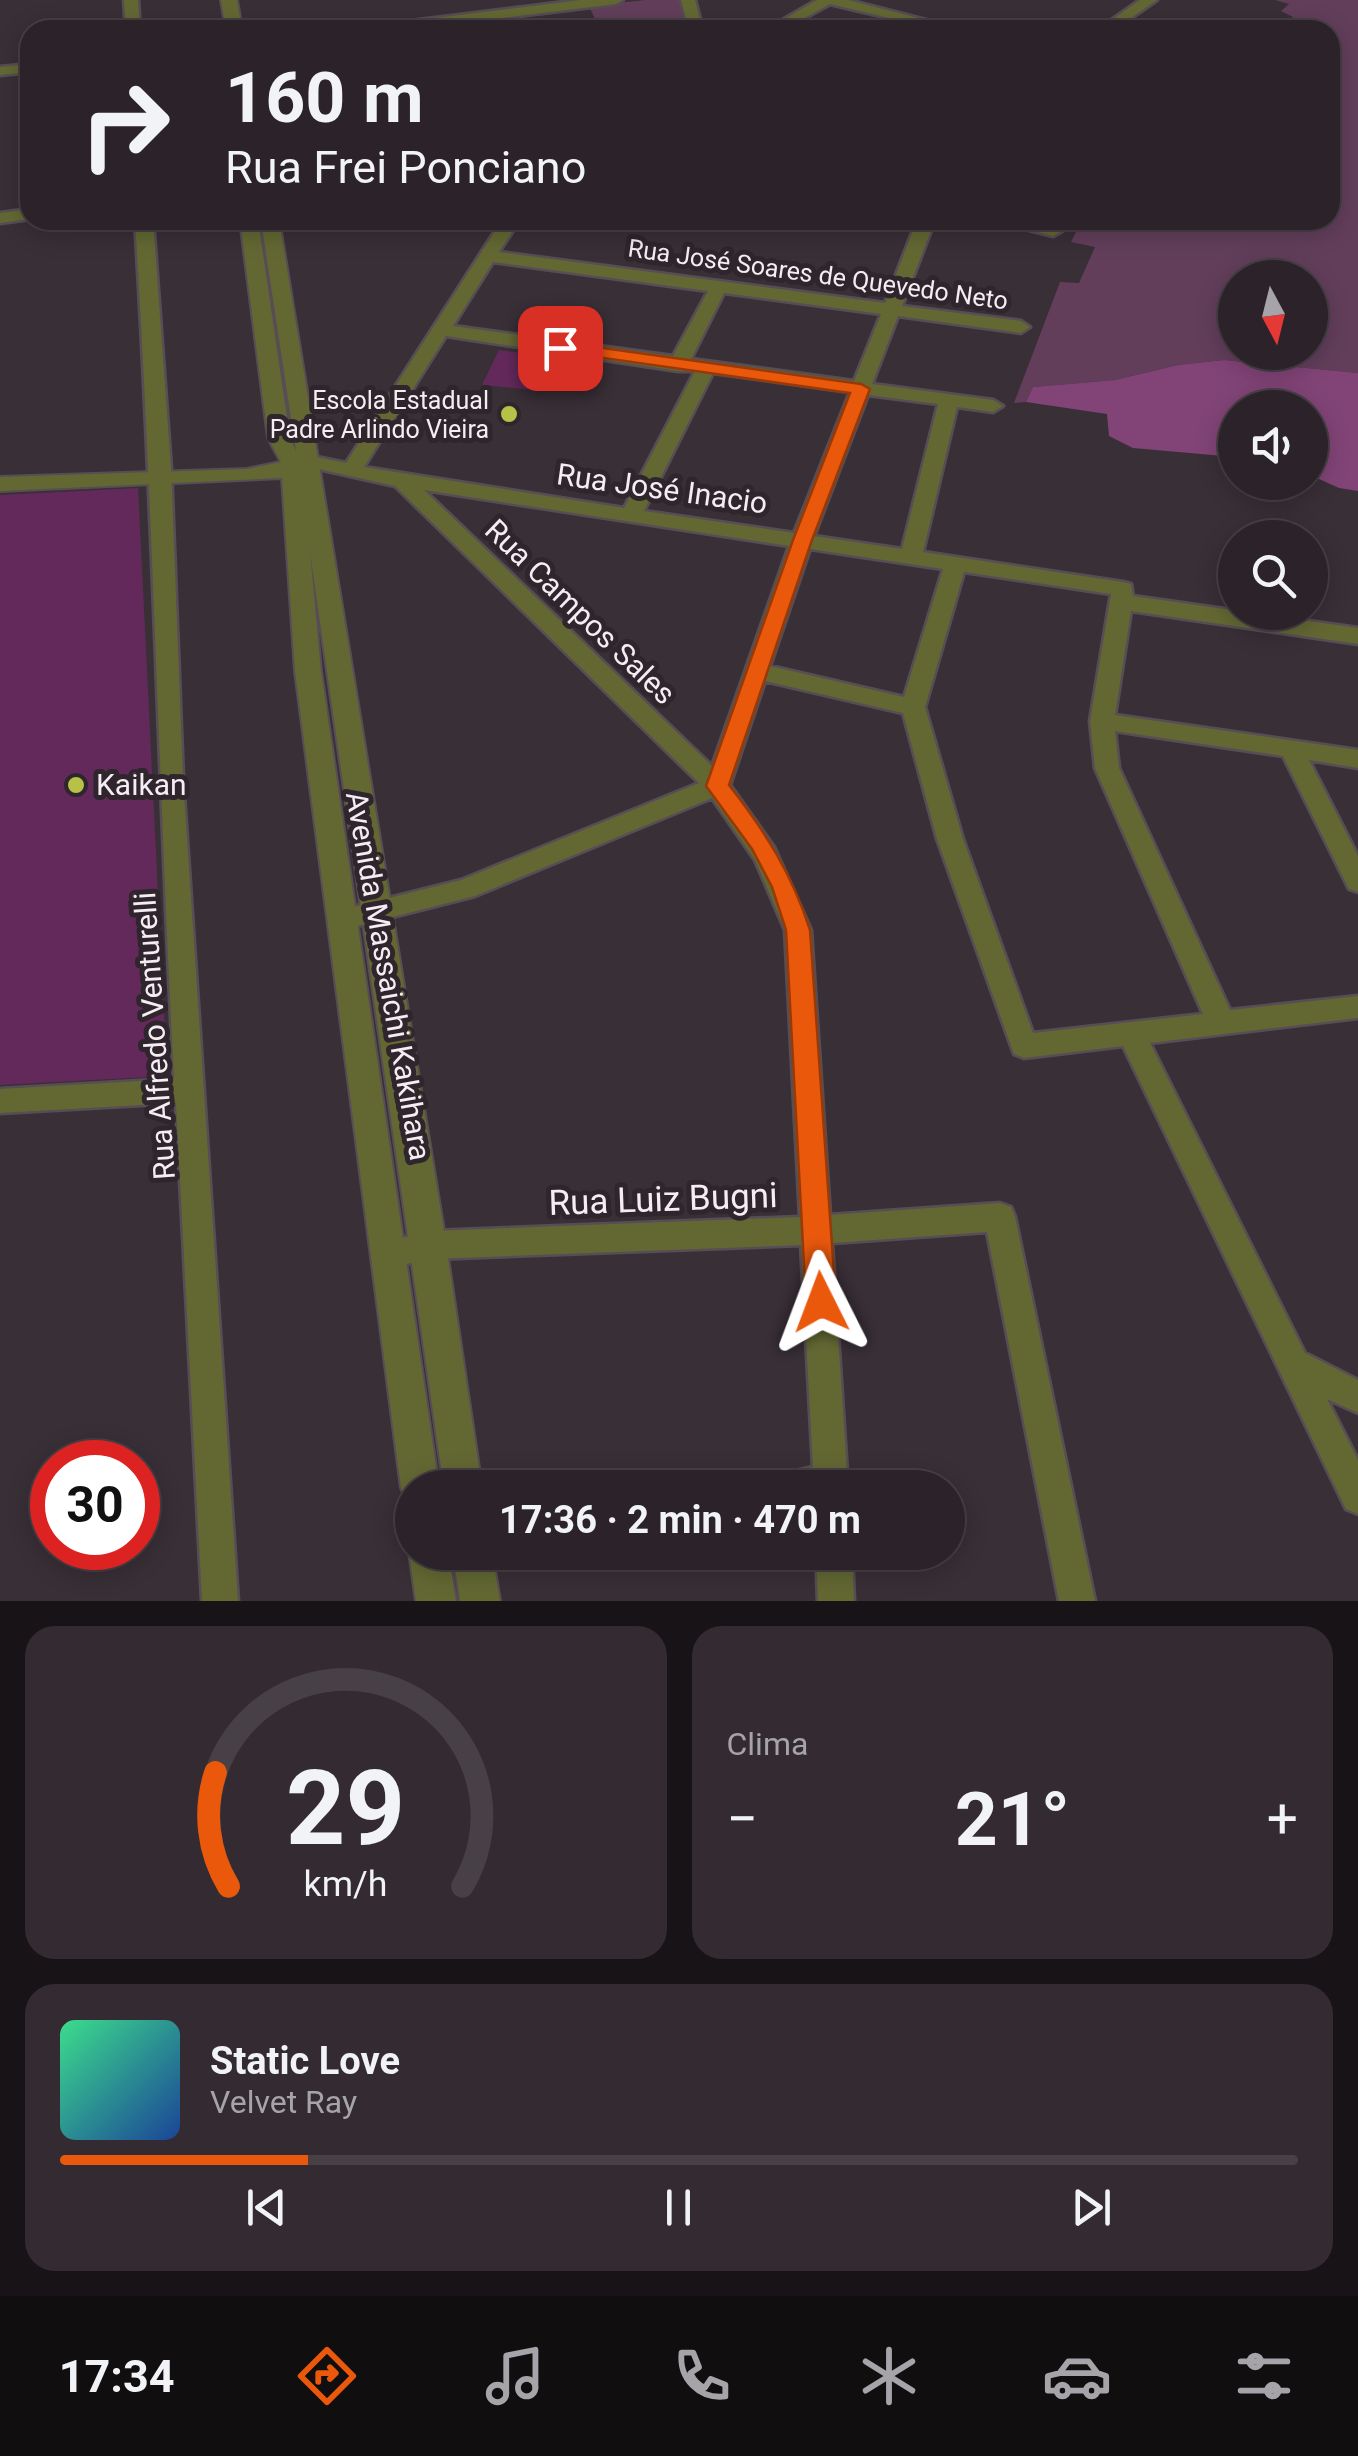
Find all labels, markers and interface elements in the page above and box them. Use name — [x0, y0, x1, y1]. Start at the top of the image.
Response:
text: 160 m — [225, 57, 424, 139]
icon: right — [60, 60, 190, 190]
text: Rua Frei Ponciano — [225, 141, 586, 194]
street label: Rua José Soares de Quevedo Neto — [626, 233, 1010, 316]
north arrow — [1218, 260, 1328, 370]
map controls — [1218, 260, 1328, 630]
pin — [518, 306, 603, 391]
icon: arrive — [533, 321, 588, 376]
place label: Escola Estadual Padre Arlindo Vieira — [270, 386, 489, 444]
button: sound — [1218, 390, 1328, 500]
marker: Escola Estadual Padre Arlindo Vieira — [498, 403, 520, 425]
street label: Rua José Inacio — [554, 456, 770, 521]
street label: Rua Campos Sales — [478, 512, 683, 711]
button: search — [1218, 520, 1328, 630]
place label: Kaikan — [96, 767, 187, 802]
marker: Kaikan — [65, 774, 87, 796]
street label: Avenida Massaichi Kakihara — [339, 789, 438, 1163]
street label: Rua Alfredo Venturelli — [127, 891, 182, 1181]
street label: Rua Luiz Bugni — [548, 1175, 778, 1224]
position arrow — [769, 1250, 873, 1354]
speed limit sign: 30 — [30, 1440, 160, 1570]
text: 17:36 · 2 min · 470 m — [499, 1498, 861, 1542]
text: Clima — [727, 1725, 808, 1763]
text: 29 — [286, 1748, 405, 1869]
text: 21° — [955, 1775, 1070, 1863]
text: − — [727, 1787, 758, 1851]
text: + — [1267, 1787, 1298, 1851]
text: km/h — [304, 1863, 388, 1905]
text: Static Love — [210, 2039, 400, 2083]
text: Velvet Ray — [210, 2083, 357, 2121]
icon: previous — [239, 2180, 294, 2235]
icon: pause — [651, 2180, 706, 2235]
icon: next — [1064, 2180, 1119, 2235]
icon: directions — [292, 2341, 362, 2411]
icon: music — [480, 2341, 550, 2411]
icon: phone — [667, 2341, 737, 2411]
icon: climate — [854, 2341, 924, 2411]
icon: car — [1042, 2341, 1112, 2411]
icon: filters — [1229, 2341, 1299, 2411]
text: 17:34 — [59, 2350, 175, 2403]

